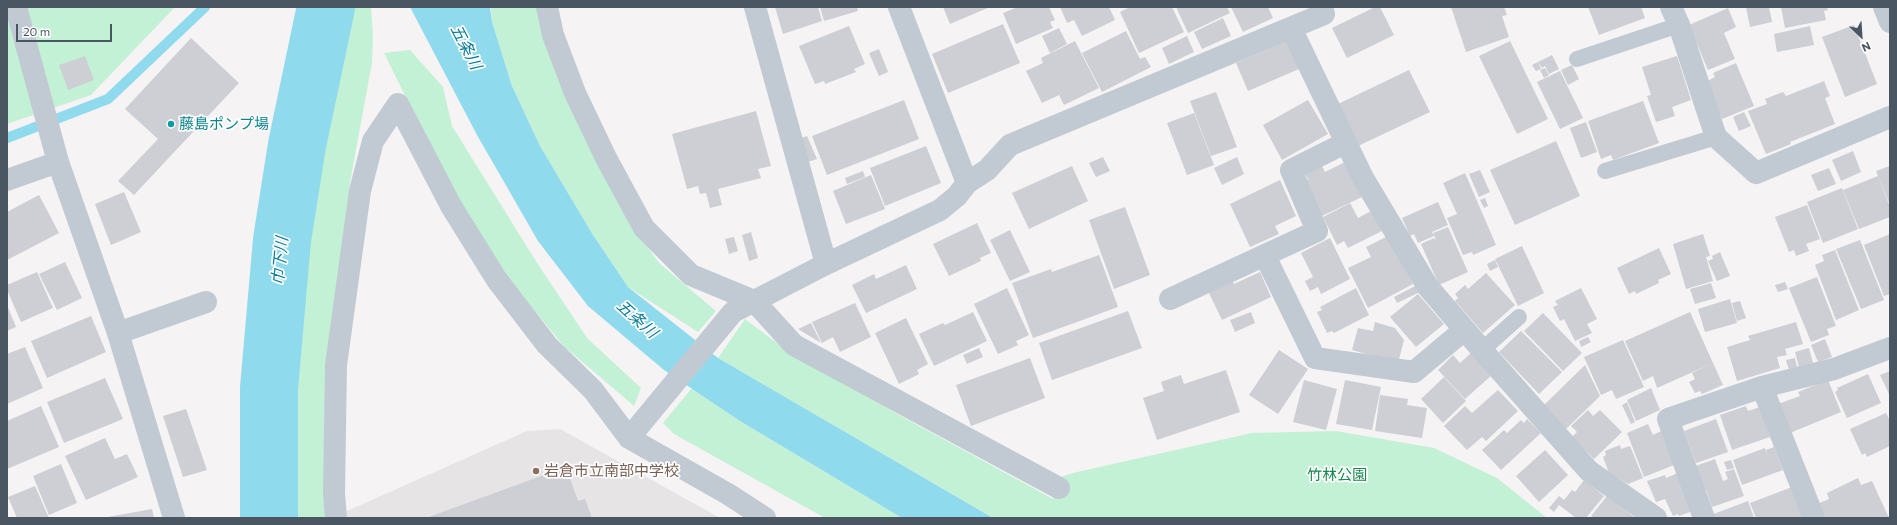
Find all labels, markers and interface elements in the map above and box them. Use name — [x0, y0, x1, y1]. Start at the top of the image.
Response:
scale bar — [18, 16, 114, 42]
north arrow — [1841, 16, 1881, 56]
water label: 五条川 — [447, 21, 485, 73]
text: 20 m — [23, 24, 50, 38]
text: N — [1860, 40, 1873, 55]
place label: 藤島ポンプ場 — [179, 115, 269, 133]
marker: 藤島ポンプ場 — [166, 119, 176, 129]
water label: 巾下川 — [268, 236, 292, 286]
water label: 五条川 — [613, 296, 661, 342]
place label: 岩倉市立南部中学校 — [544, 462, 679, 480]
marker: 岩倉市立南部中学校 — [531, 466, 541, 476]
park label: 竹林公園 — [1307, 466, 1367, 484]

